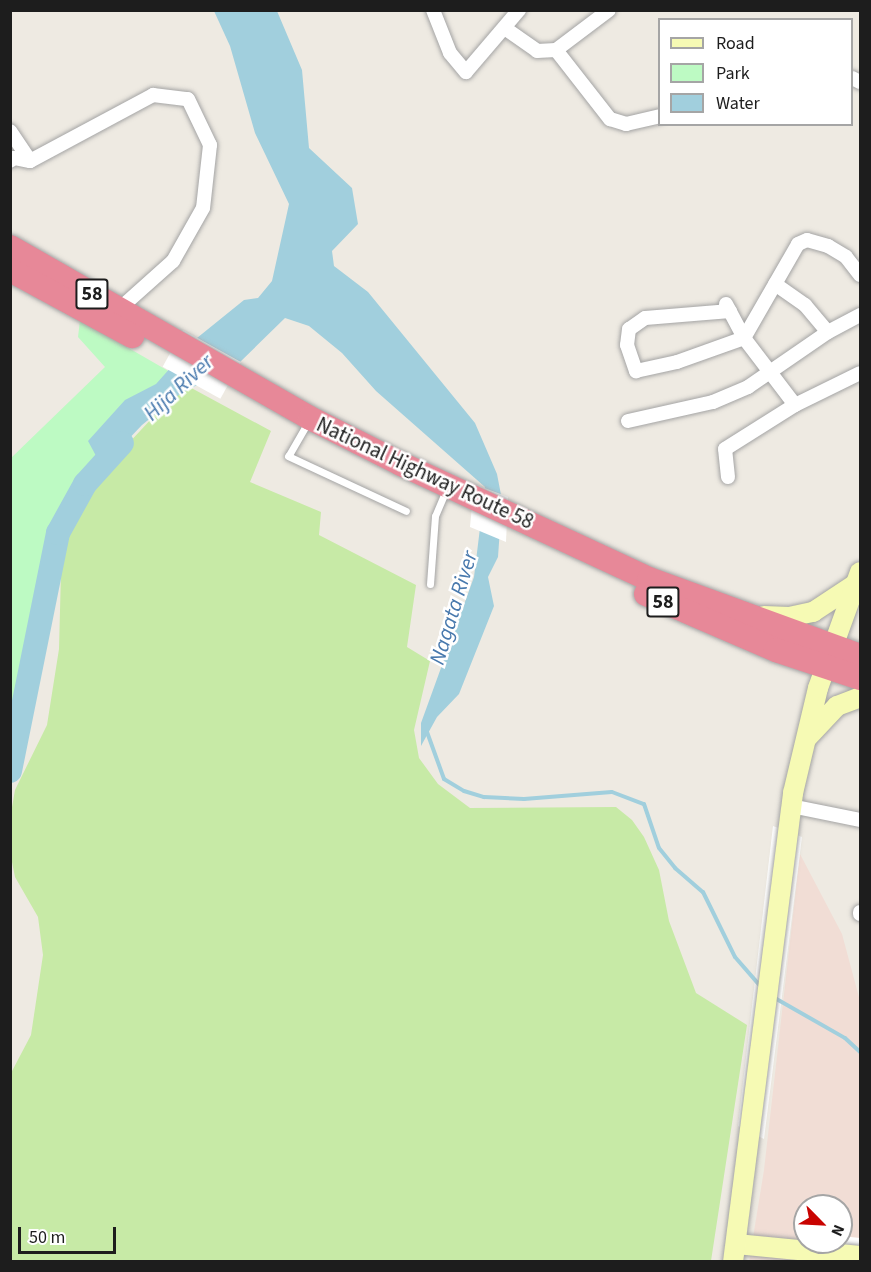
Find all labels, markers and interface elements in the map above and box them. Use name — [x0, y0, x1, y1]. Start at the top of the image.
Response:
legend — [658, 18, 853, 126]
text: Road — [716, 31, 755, 56]
text: Park — [716, 61, 750, 86]
text: Water — [716, 91, 760, 116]
road number: 58 — [74, 277, 110, 311]
water label: Hija River — [139, 349, 219, 427]
street label: National Highway Route 58 — [313, 412, 537, 534]
water label: Nagata River — [424, 548, 484, 668]
road number: 58 — [645, 585, 681, 619]
north arrow — [793, 1194, 853, 1254]
scale bar — [21, 1215, 118, 1253]
text: N — [825, 1221, 850, 1240]
text: 50 m — [29, 1225, 65, 1250]

